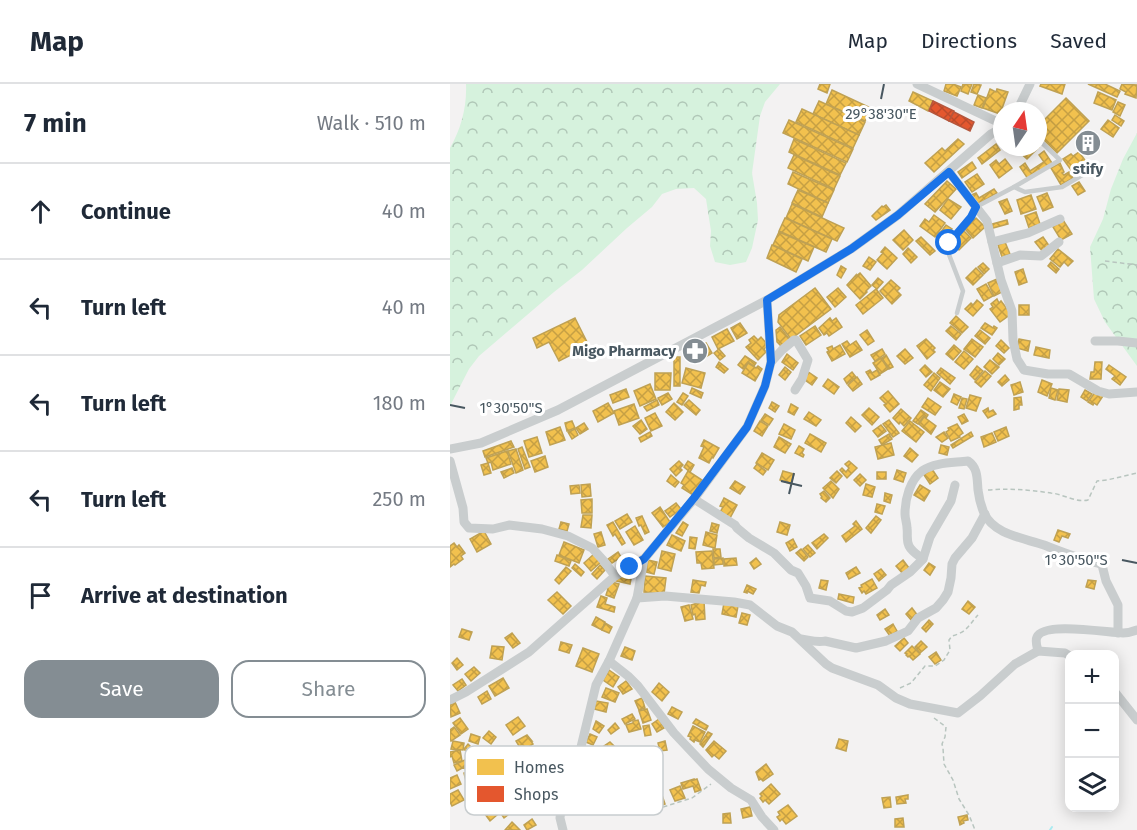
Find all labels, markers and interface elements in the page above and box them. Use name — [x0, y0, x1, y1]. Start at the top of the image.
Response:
text: Map — [30, 25, 84, 58]
text: Map — [848, 28, 888, 54]
text: Directions — [921, 28, 1017, 54]
text: Saved — [1050, 28, 1107, 54]
north arrow — [993, 102, 1047, 156]
text: 29°38'30"E — [845, 105, 917, 123]
text: 7 min — [24, 108, 87, 139]
text: Walk · 510 m — [317, 111, 426, 135]
building icon: stify — [1073, 128, 1103, 158]
place label: stify — [1073, 160, 1103, 178]
icon: ahead — [24, 195, 57, 228]
text: Continue — [81, 198, 171, 225]
text: 40 m — [382, 199, 426, 223]
route start — [935, 229, 961, 255]
icon: left — [24, 291, 57, 324]
text: Turn left — [81, 294, 166, 321]
text: 40 m — [382, 295, 426, 319]
pharmacy icon: Migo Pharmacy — [680, 336, 710, 366]
place label: Migo Pharmacy — [572, 342, 676, 360]
icon: left — [24, 387, 57, 420]
text: Turn left — [81, 390, 166, 417]
text: 180 m — [373, 391, 426, 415]
text: 1°30'50"S — [479, 399, 543, 417]
icon: left — [24, 483, 57, 516]
text: Turn left — [81, 486, 166, 513]
text: 250 m — [372, 487, 426, 511]
text: 1°30'50"S — [1044, 551, 1108, 569]
route end — [616, 553, 642, 579]
icon: arrive — [24, 579, 57, 612]
text: Arrive at destination — [81, 582, 288, 609]
map controls — [1065, 650, 1119, 812]
button: + — [1065, 650, 1119, 704]
button: Save — [24, 660, 219, 718]
button: Share — [231, 660, 426, 718]
button: − — [1065, 704, 1119, 758]
legend — [465, 746, 663, 815]
text: Homes — [514, 758, 564, 777]
button: layers — [1065, 758, 1119, 812]
text: Shops — [514, 785, 558, 804]

